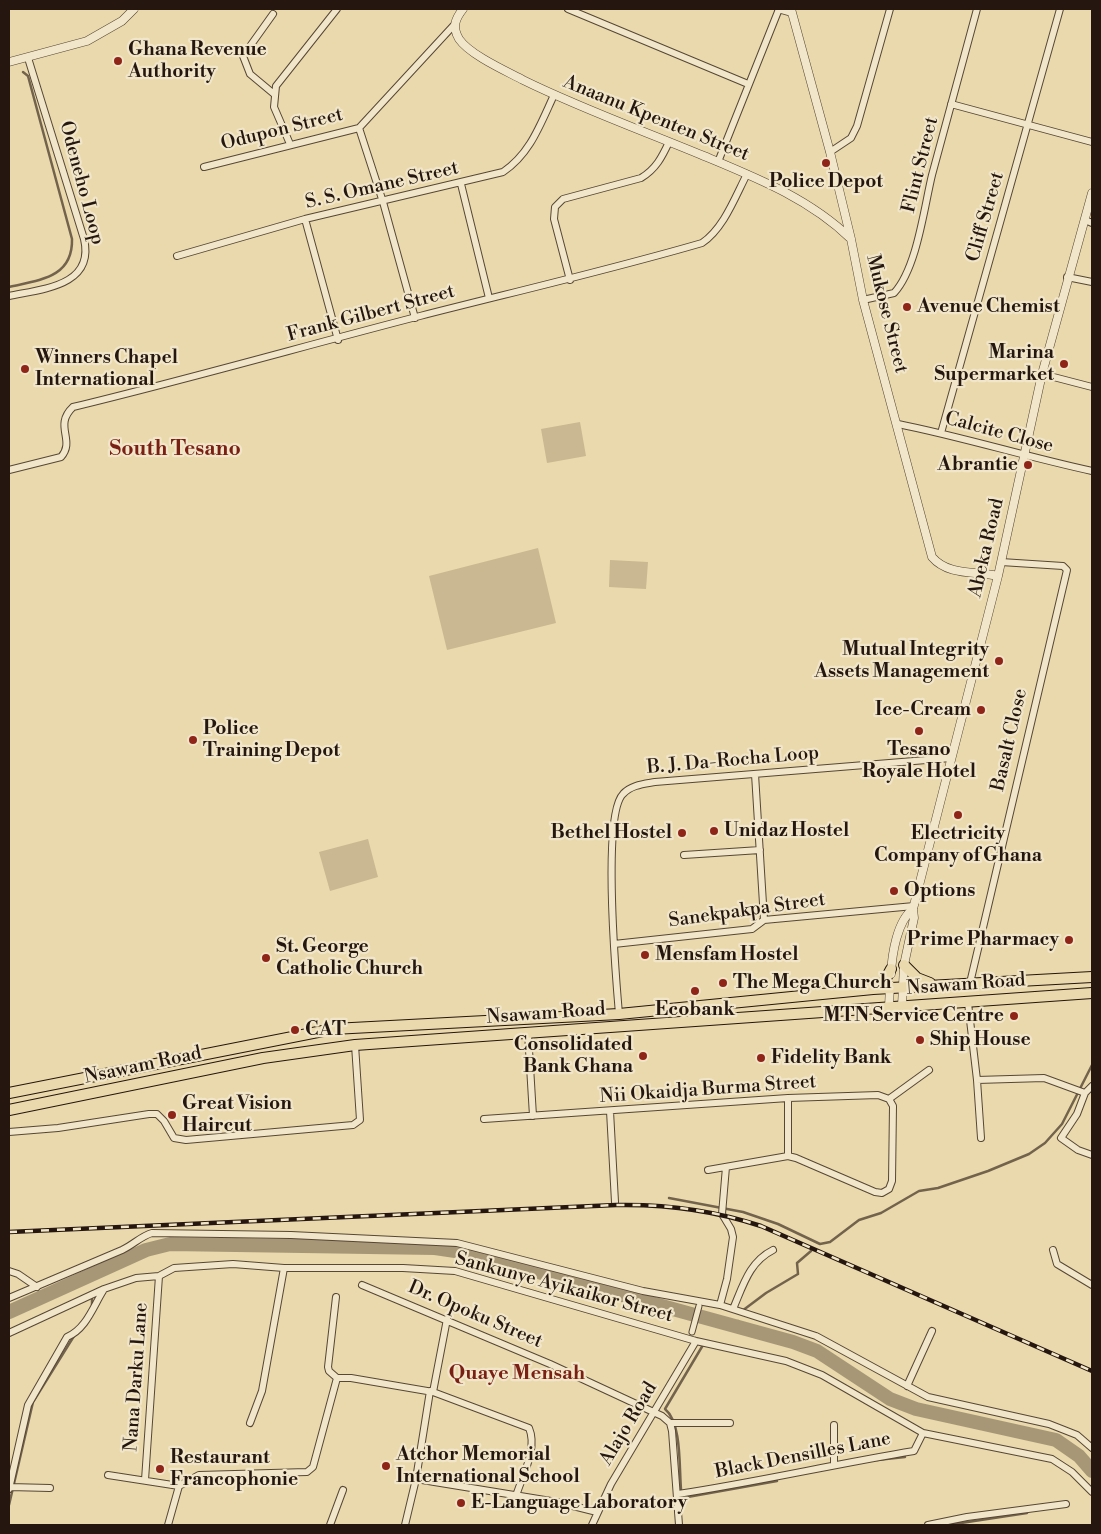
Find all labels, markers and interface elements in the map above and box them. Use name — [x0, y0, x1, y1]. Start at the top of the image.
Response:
place label: Ghana Revenue Authority — [128, 39, 267, 83]
marker: Ghana Revenue Authority — [112, 55, 124, 67]
street label: Anaanu Kpenten Street — [560, 71, 752, 167]
street label: Odupon Street — [219, 104, 345, 156]
street label: Flint Street — [898, 115, 944, 215]
street label: Odeneho Loop — [54, 119, 108, 247]
street label: S. S. Omane Street — [303, 157, 461, 215]
marker: Police Depot — [820, 157, 832, 169]
street label: Cliff Street — [962, 169, 1010, 265]
place label: Police Depot — [769, 171, 883, 193]
street label: Mukose Street — [860, 252, 912, 376]
street label: Frank Gilbert Street — [285, 281, 457, 347]
place label: Avenue Chemist — [917, 296, 1060, 318]
marker: Avenue Chemist — [901, 301, 913, 313]
place label: Marina Supermarket — [934, 342, 1054, 386]
place label: Winners Chapel International — [35, 347, 178, 391]
marker: Marina Supermarket — [1058, 358, 1070, 370]
marker: Winners Chapel International — [19, 363, 31, 375]
street label: Calcite Close — [942, 408, 1056, 458]
district label: South Tesano — [109, 437, 241, 463]
place label: Abrantie — [937, 454, 1018, 476]
marker: Abrantie — [1022, 459, 1034, 471]
street label: Abeka Road — [965, 496, 1009, 600]
place label: Mutual Integrity Assets Management — [814, 639, 989, 683]
marker: Mutual Integrity Assets Management — [993, 655, 1005, 667]
street label: Basalt Close — [987, 687, 1033, 793]
place label: Ice-Cream — [875, 699, 971, 721]
marker: Ice-Cream — [975, 704, 987, 716]
place label: Police Training Depot — [203, 718, 340, 762]
marker: Tesano Royale Hotel — [913, 725, 925, 737]
marker: Police Training Depot — [187, 734, 199, 746]
place label: Tesano Royale Hotel — [862, 739, 976, 783]
street label: B. J. Da-Rocha Loop — [646, 742, 820, 780]
marker: Electricity Company of Ghana — [952, 809, 964, 821]
place label: Unidaz Hostel — [724, 820, 849, 842]
place label: Bethel Hostel — [551, 822, 672, 844]
place label: Electricity Company of Ghana — [874, 823, 1042, 867]
marker: Unidaz Hostel — [708, 825, 720, 837]
marker: Bethel Hostel — [676, 827, 688, 839]
place label: Options — [904, 880, 975, 902]
marker: Options — [888, 885, 900, 897]
street label: Sanekpakpa Street — [667, 889, 827, 933]
place label: Prime Pharmacy — [907, 929, 1059, 951]
marker: Prime Pharmacy — [1063, 934, 1075, 946]
place label: St. George Catholic Church — [276, 936, 423, 980]
place label: Mensfam Hostel — [655, 944, 798, 966]
marker: Mensfam Hostel — [639, 949, 651, 961]
marker: St. George Catholic Church — [260, 952, 272, 964]
street label: Nsawam Road — [906, 969, 1026, 1001]
place label: The Mega Church — [733, 972, 891, 994]
marker: The Mega Church — [717, 977, 729, 989]
marker: Ecobank — [689, 985, 701, 997]
street label: Nsawam Road — [486, 998, 606, 1030]
place label: Ecobank — [655, 999, 735, 1021]
place label: MTN Service Centre — [823, 1005, 1004, 1027]
marker: MTN Service Centre — [1008, 1010, 1020, 1022]
place label: CAT — [305, 1019, 346, 1041]
marker: CAT — [289, 1024, 301, 1036]
place label: Ship House — [930, 1029, 1031, 1051]
place label: Consolidated Bank Ghana — [514, 1034, 633, 1078]
marker: Ship House — [914, 1034, 926, 1046]
street label: Nsawam Road — [82, 1042, 204, 1090]
place label: Fidelity Bank — [771, 1047, 892, 1069]
marker: Consolidated Bank Ghana — [637, 1050, 649, 1062]
marker: Fidelity Bank — [755, 1052, 767, 1064]
street label: Nii Okaidja Burma Street — [599, 1071, 817, 1109]
place label: Great Vision Haircut — [182, 1093, 292, 1137]
marker: Great Vision Haircut — [166, 1109, 178, 1121]
street label: Sankunye Ayikaikor Street — [453, 1248, 675, 1328]
street label: Dr. Opoku Street — [404, 1276, 546, 1354]
street label: Nana Darku Lane — [120, 1302, 154, 1452]
district label: Quaye Mensah — [449, 1362, 585, 1386]
street label: Alajo Road — [595, 1378, 663, 1470]
street label: Black Densilles Lane — [713, 1428, 893, 1484]
place label: Atchor Memorial International School — [396, 1444, 580, 1488]
place label: Restaurant Francophonie — [170, 1447, 298, 1491]
marker: Atchor Memorial International School — [380, 1460, 392, 1472]
marker: Restaurant Francophonie — [154, 1463, 166, 1475]
place label: E-Language Laboratory — [471, 1492, 687, 1514]
marker: E-Language Laboratory — [455, 1497, 467, 1509]

